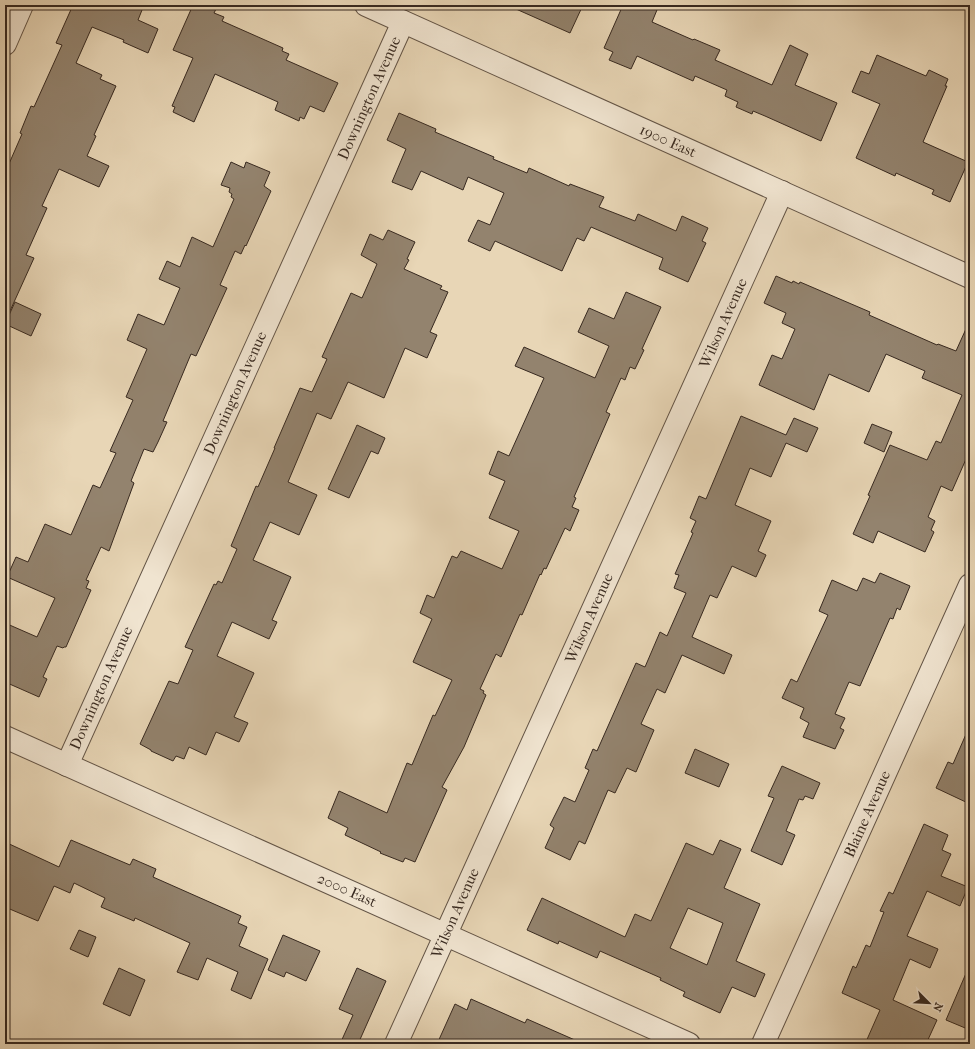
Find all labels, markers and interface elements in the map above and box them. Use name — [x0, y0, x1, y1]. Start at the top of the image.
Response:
street label: Downington Avenue — [334, 33, 405, 163]
street label: 1900 East — [637, 121, 700, 162]
street label: Wilson Avenue — [695, 275, 751, 372]
street label: Downington Avenue — [200, 328, 271, 458]
street label: Wilson Avenue — [561, 570, 617, 667]
street label: Downington Avenue — [66, 623, 137, 753]
street label: Blaine Avenue — [840, 767, 894, 860]
street label: Wilson Avenue — [427, 865, 483, 962]
street label: 2000 East — [315, 869, 380, 911]
north arrow — [909, 983, 949, 1023]
text: N — [930, 1000, 945, 1014]

